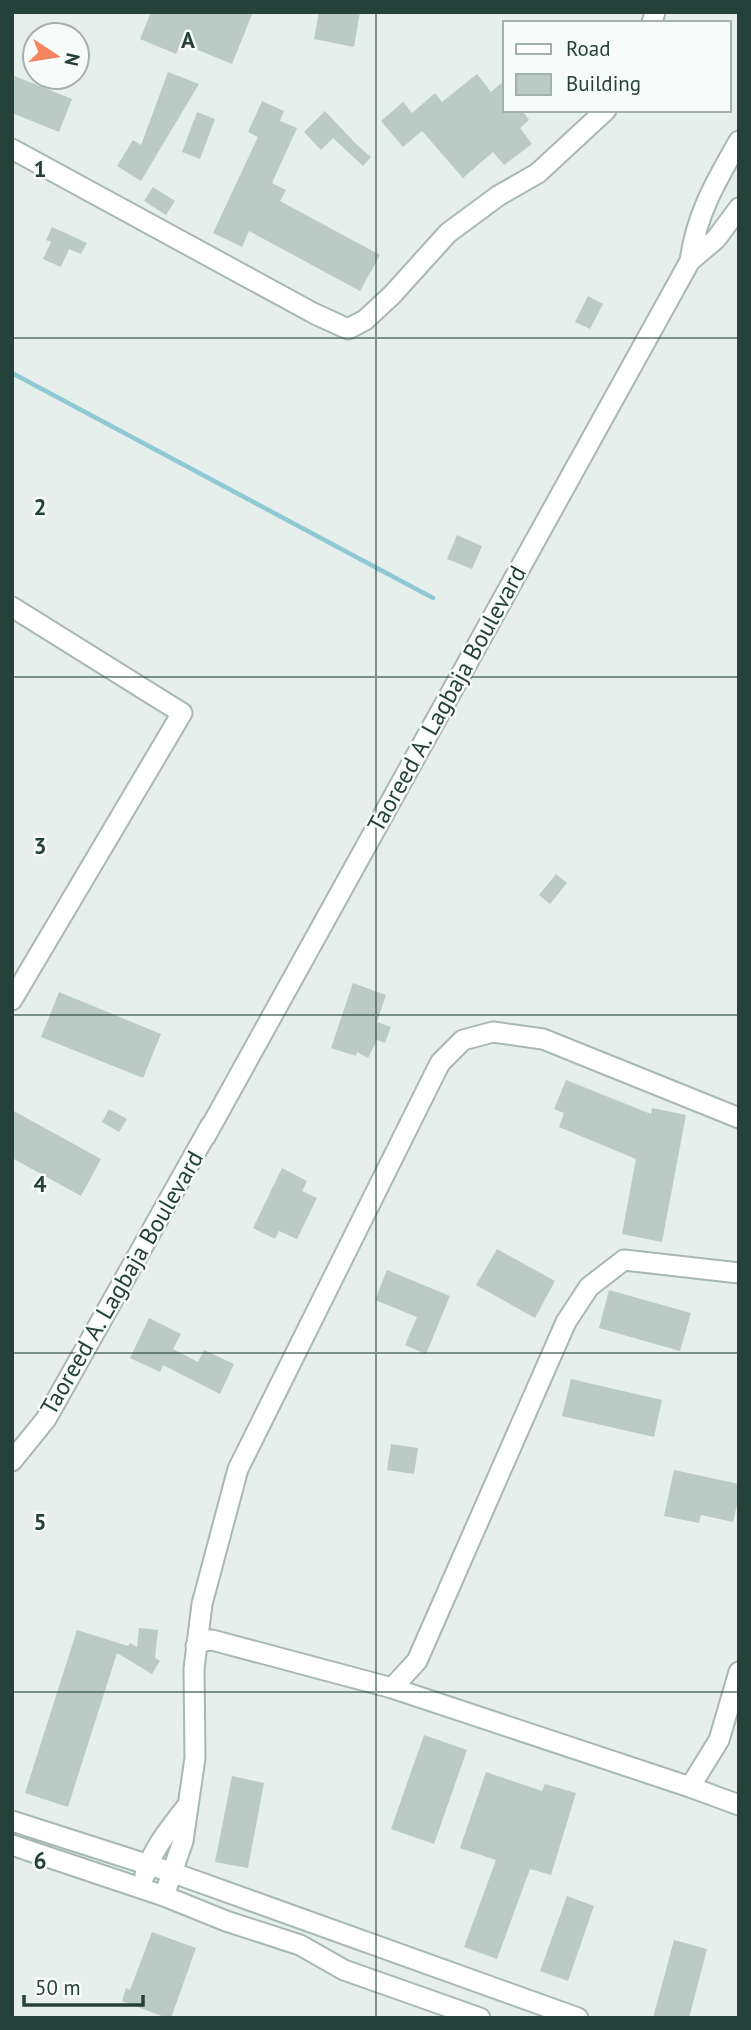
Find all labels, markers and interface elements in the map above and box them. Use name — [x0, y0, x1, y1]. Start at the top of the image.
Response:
north arrow — [21, 21, 91, 91]
legend — [503, 21, 730, 112]
text: A — [181, 25, 195, 54]
text: Road — [566, 35, 610, 62]
text: N — [60, 51, 86, 68]
text: Building — [566, 70, 641, 97]
text: 1 — [33, 154, 47, 183]
text: 2 — [33, 492, 47, 521]
street label: Taoreed A. Lagbaja Boulevard — [360, 560, 533, 838]
text: 3 — [33, 831, 47, 860]
street label: Taoreed A. Lagbaja Boulevard — [33, 1145, 210, 1420]
text: 4 — [33, 1169, 47, 1198]
text: 5 — [33, 1507, 47, 1536]
text: 6 — [33, 1846, 47, 1875]
scale bar — [24, 1964, 144, 2008]
text: 50 m — [35, 1974, 81, 2001]

